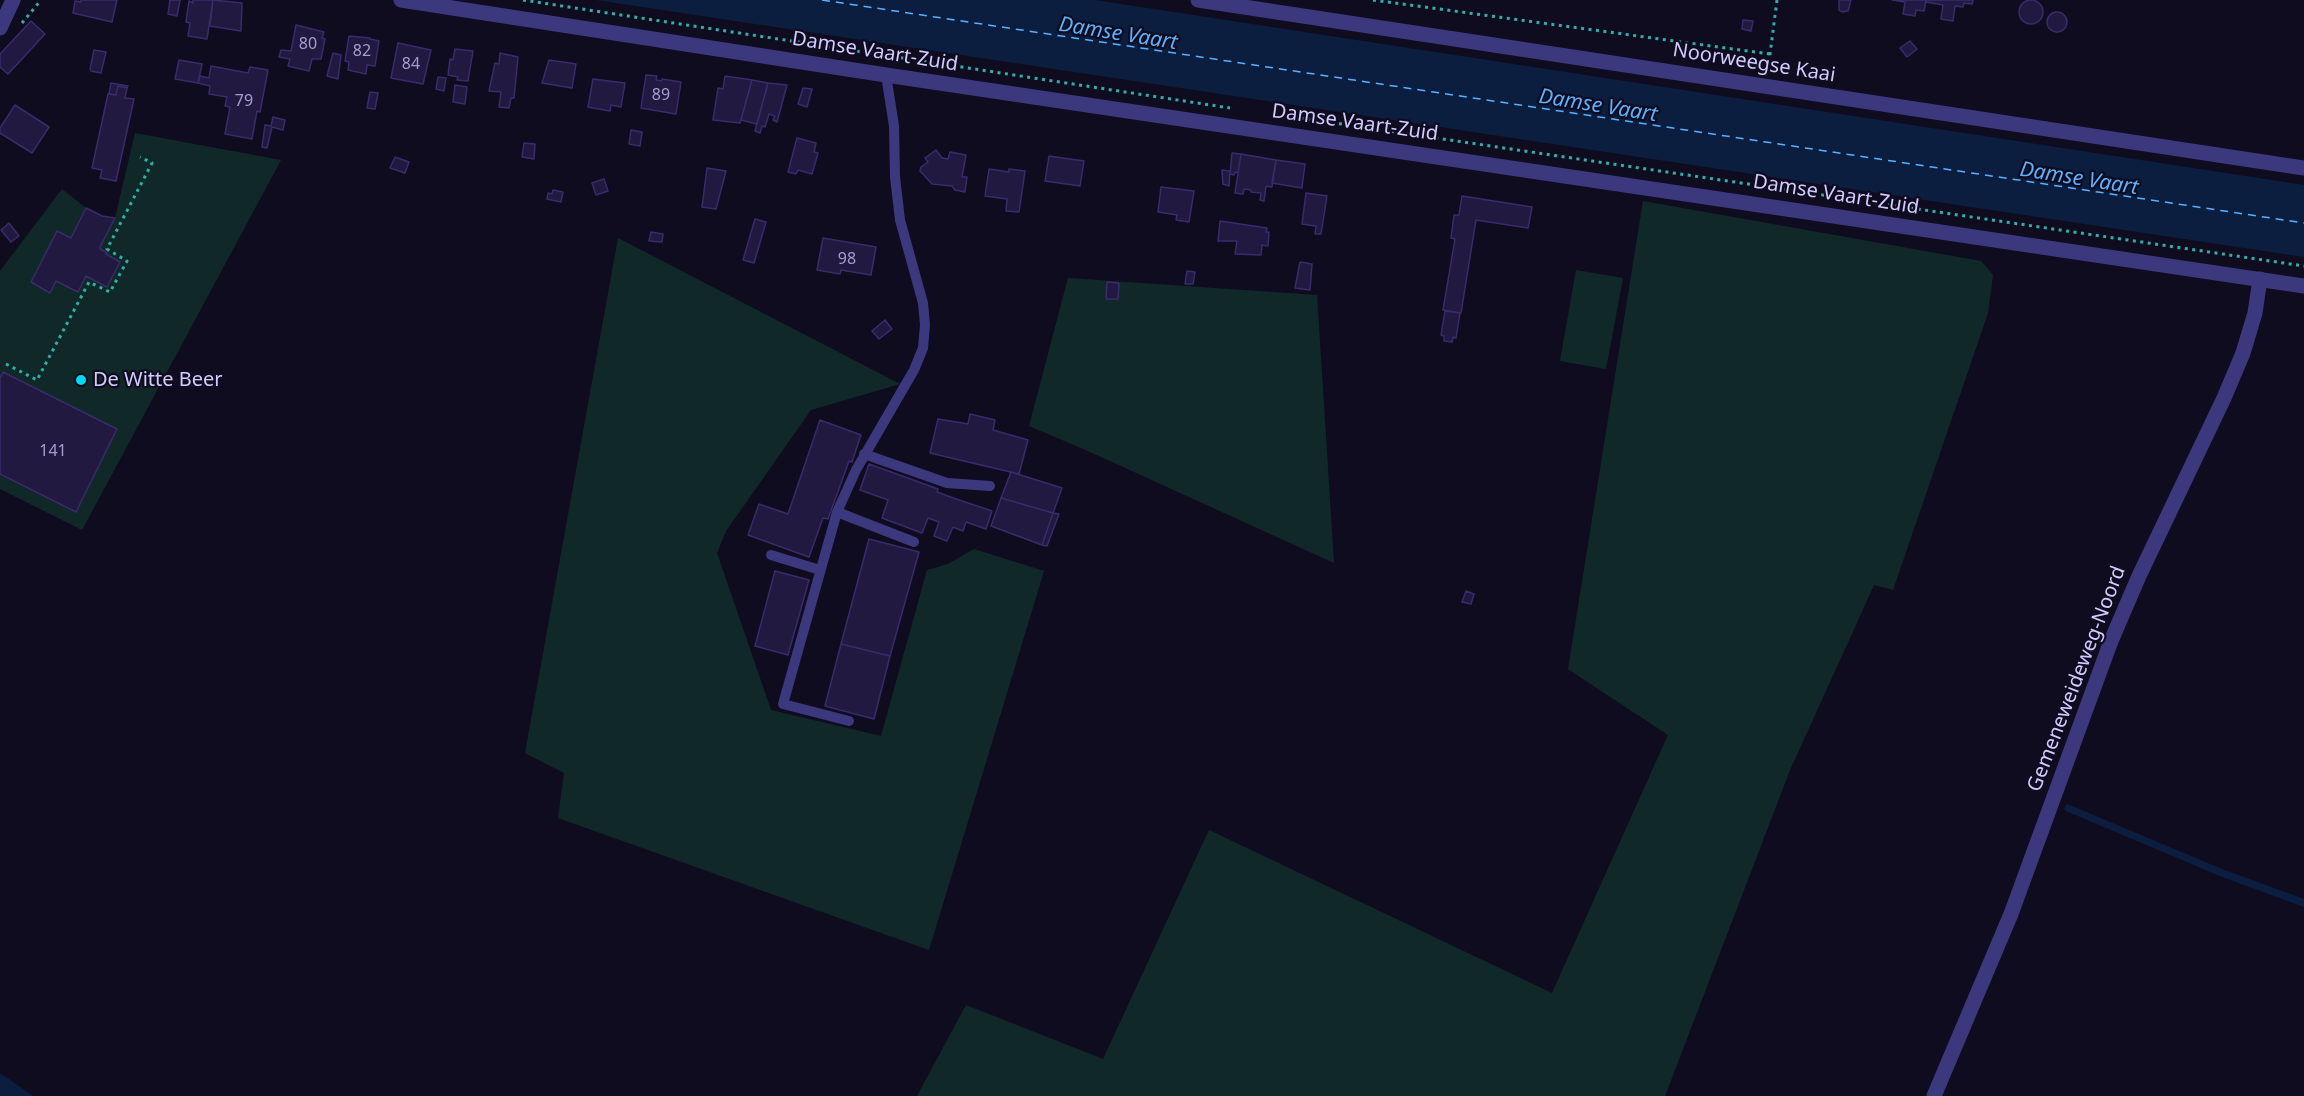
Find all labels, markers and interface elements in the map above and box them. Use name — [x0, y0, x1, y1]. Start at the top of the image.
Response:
water label: Damse Vaart — [1057, 12, 1179, 56]
street label: Damse Vaart-Zuid — [790, 27, 960, 77]
house number: 80 — [299, 34, 317, 54]
street label: Noorweegse Kaai — [1671, 38, 1837, 88]
house number: 82 — [353, 41, 371, 61]
house number: 84 — [402, 54, 420, 74]
water label: Damse Vaart — [1537, 84, 1659, 128]
house number: 89 — [652, 85, 670, 105]
house number: 79 — [235, 91, 253, 111]
street label: Damse Vaart-Zuid — [1270, 99, 1440, 147]
water label: Damse Vaart — [2018, 157, 2140, 201]
street label: Damse Vaart-Zuid — [1751, 170, 1921, 220]
house number: 98 — [838, 249, 856, 269]
place label: De Witte Beer — [93, 368, 223, 392]
marker: De Witte Beer — [74, 373, 88, 387]
house number: 141 — [39, 441, 67, 461]
street label: Gemeneweideweg-Noord — [2023, 563, 2131, 795]

